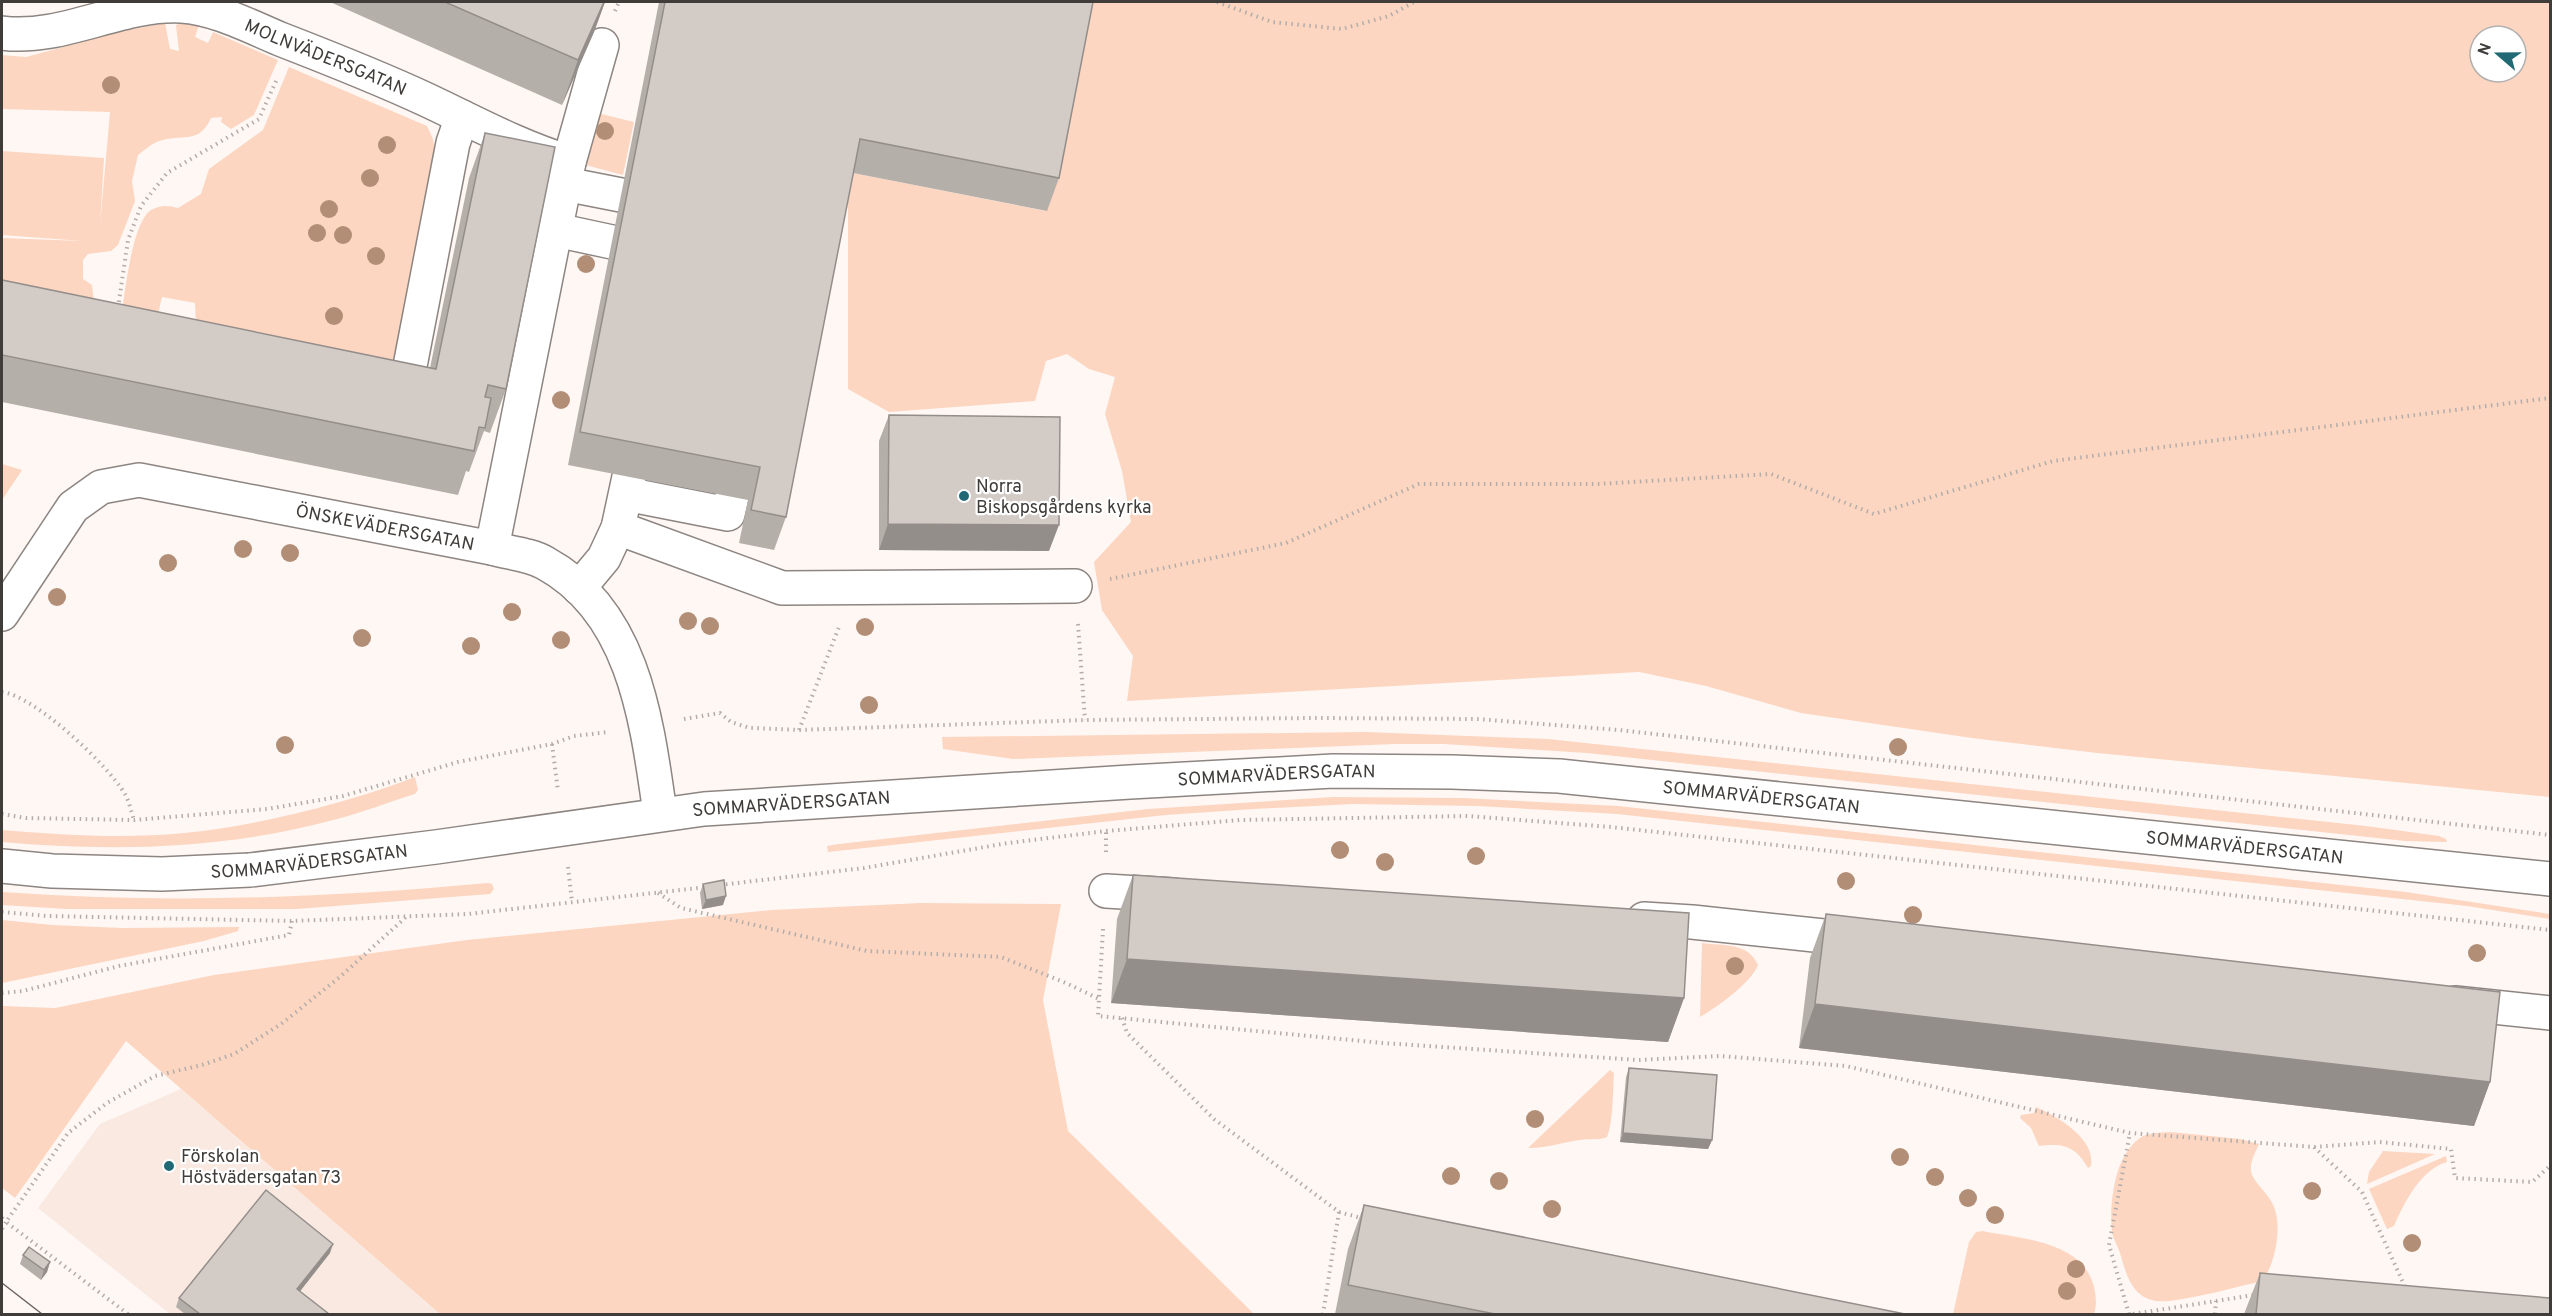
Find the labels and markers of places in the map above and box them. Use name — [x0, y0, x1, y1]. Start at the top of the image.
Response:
place label: Norra Biskopsgårdens kyrka — [976, 476, 1151, 520]
marker: Norra Biskopsgårdens kyrka — [957, 489, 971, 503]
place label: Förskolan Höstvädersgatan 73 — [181, 1146, 341, 1190]
marker: Förskolan Höstvädersgatan 73 — [162, 1159, 176, 1173]

